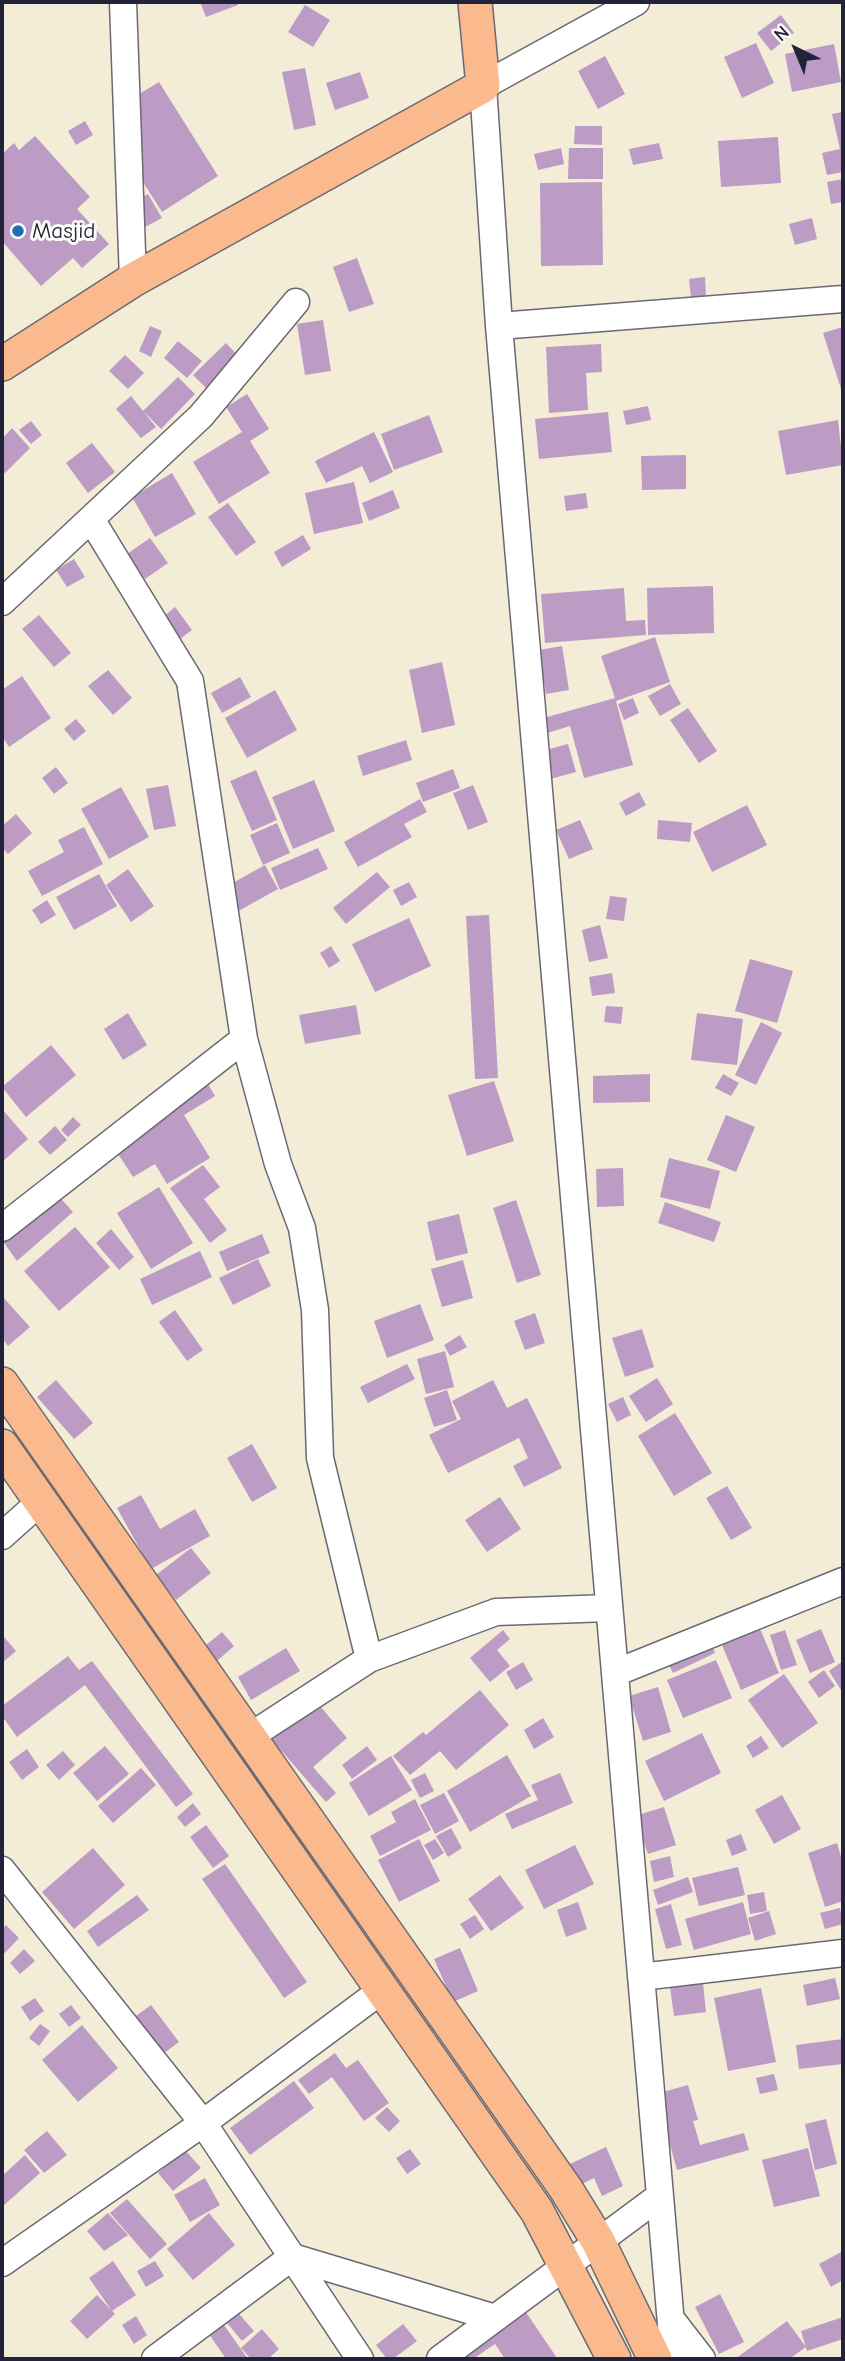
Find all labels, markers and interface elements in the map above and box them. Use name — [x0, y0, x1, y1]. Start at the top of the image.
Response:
north arrow — [761, 14, 831, 84]
text: N — [770, 21, 794, 46]
place label: Masjid — [32, 217, 96, 245]
marker: Masjid — [10, 223, 26, 239]

